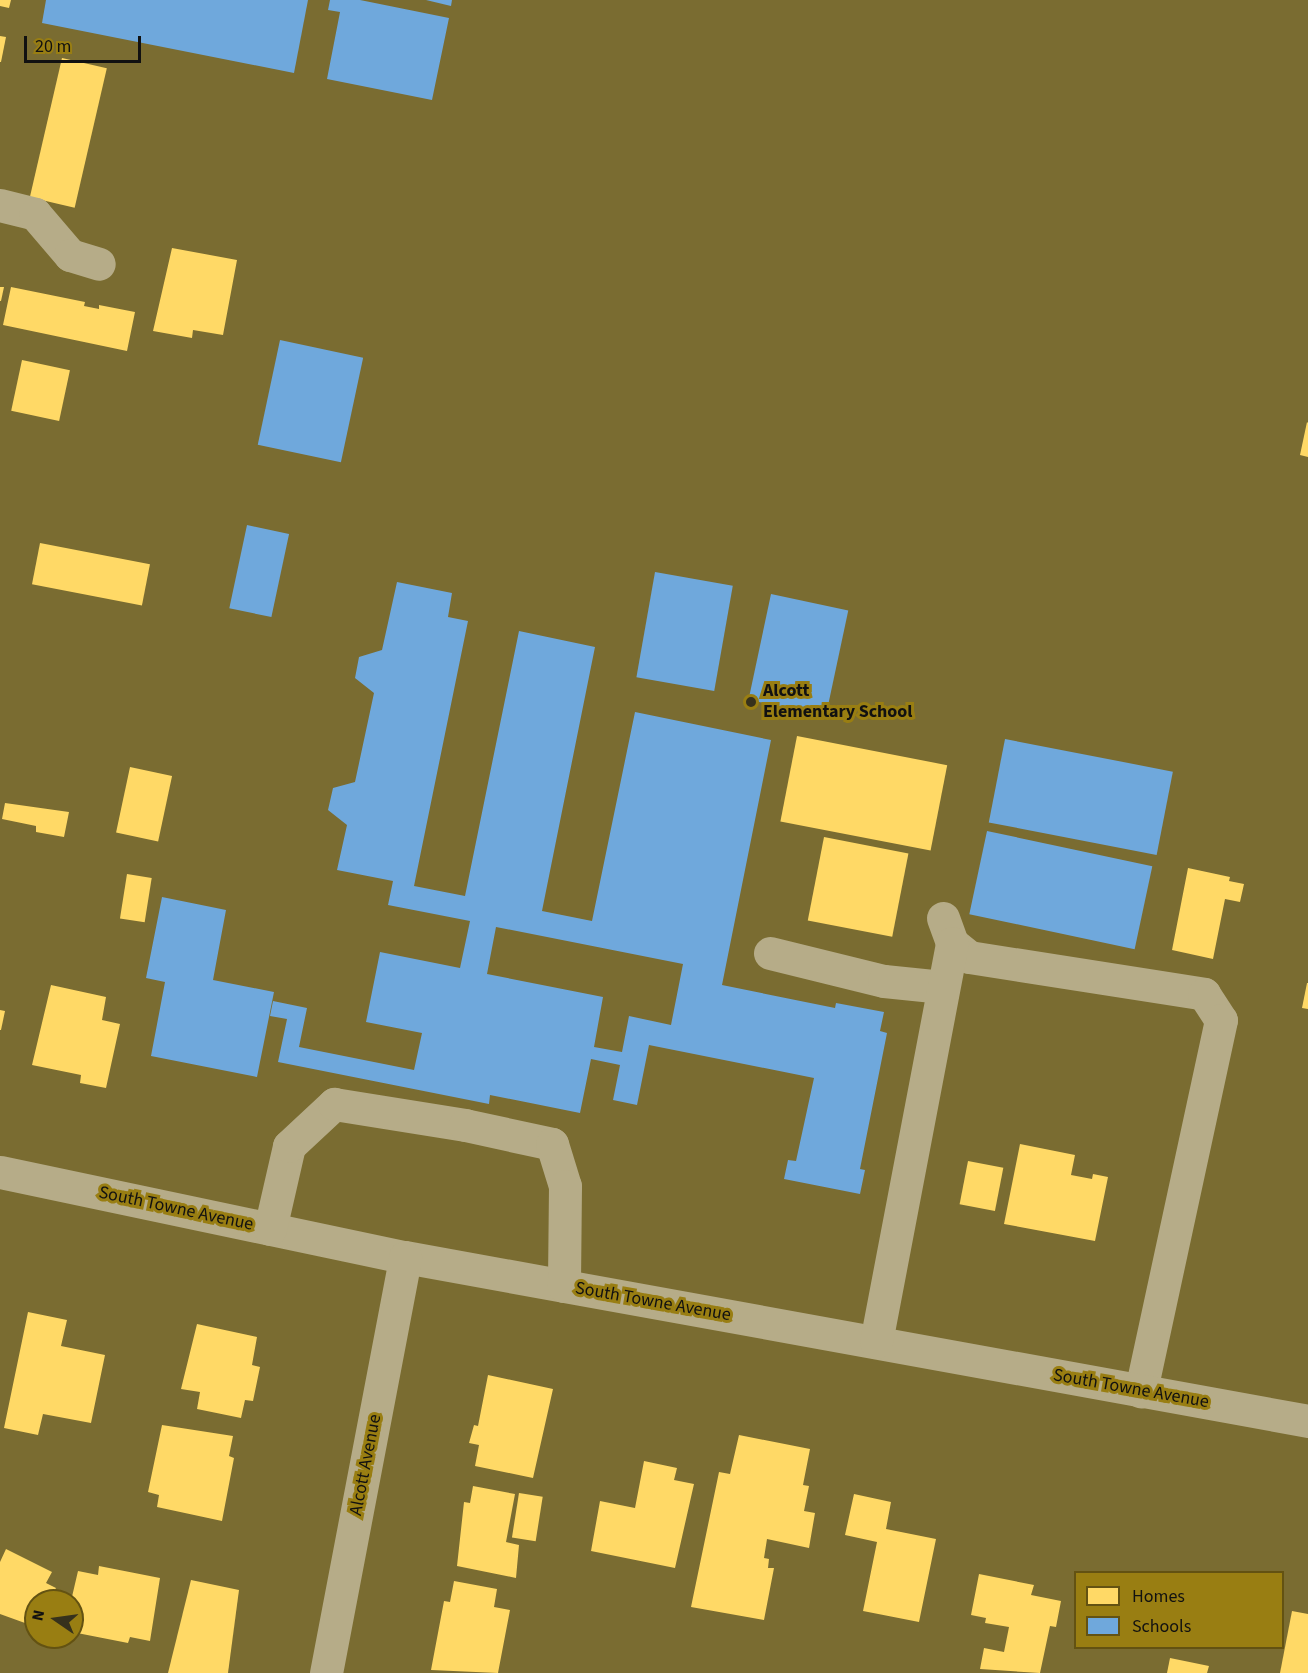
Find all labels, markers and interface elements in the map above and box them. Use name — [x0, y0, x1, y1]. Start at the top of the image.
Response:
scale bar — [27, 24, 144, 62]
text: 20 m — [35, 34, 71, 59]
place label: Alcott Elementary School — [763, 681, 913, 724]
marker: Alcott Elementary School — [744, 695, 758, 709]
street label: South Towne Avenue — [97, 1182, 255, 1236]
street label: South Towne Avenue — [574, 1278, 732, 1326]
street label: South Towne Avenue — [1052, 1365, 1210, 1413]
street label: Alcott Avenue — [346, 1413, 386, 1517]
legend — [1074, 1571, 1284, 1649]
text: Homes — [1132, 1584, 1185, 1609]
north arrow — [24, 1589, 84, 1649]
text: N — [26, 1608, 50, 1623]
text: Schools — [1132, 1614, 1191, 1639]

